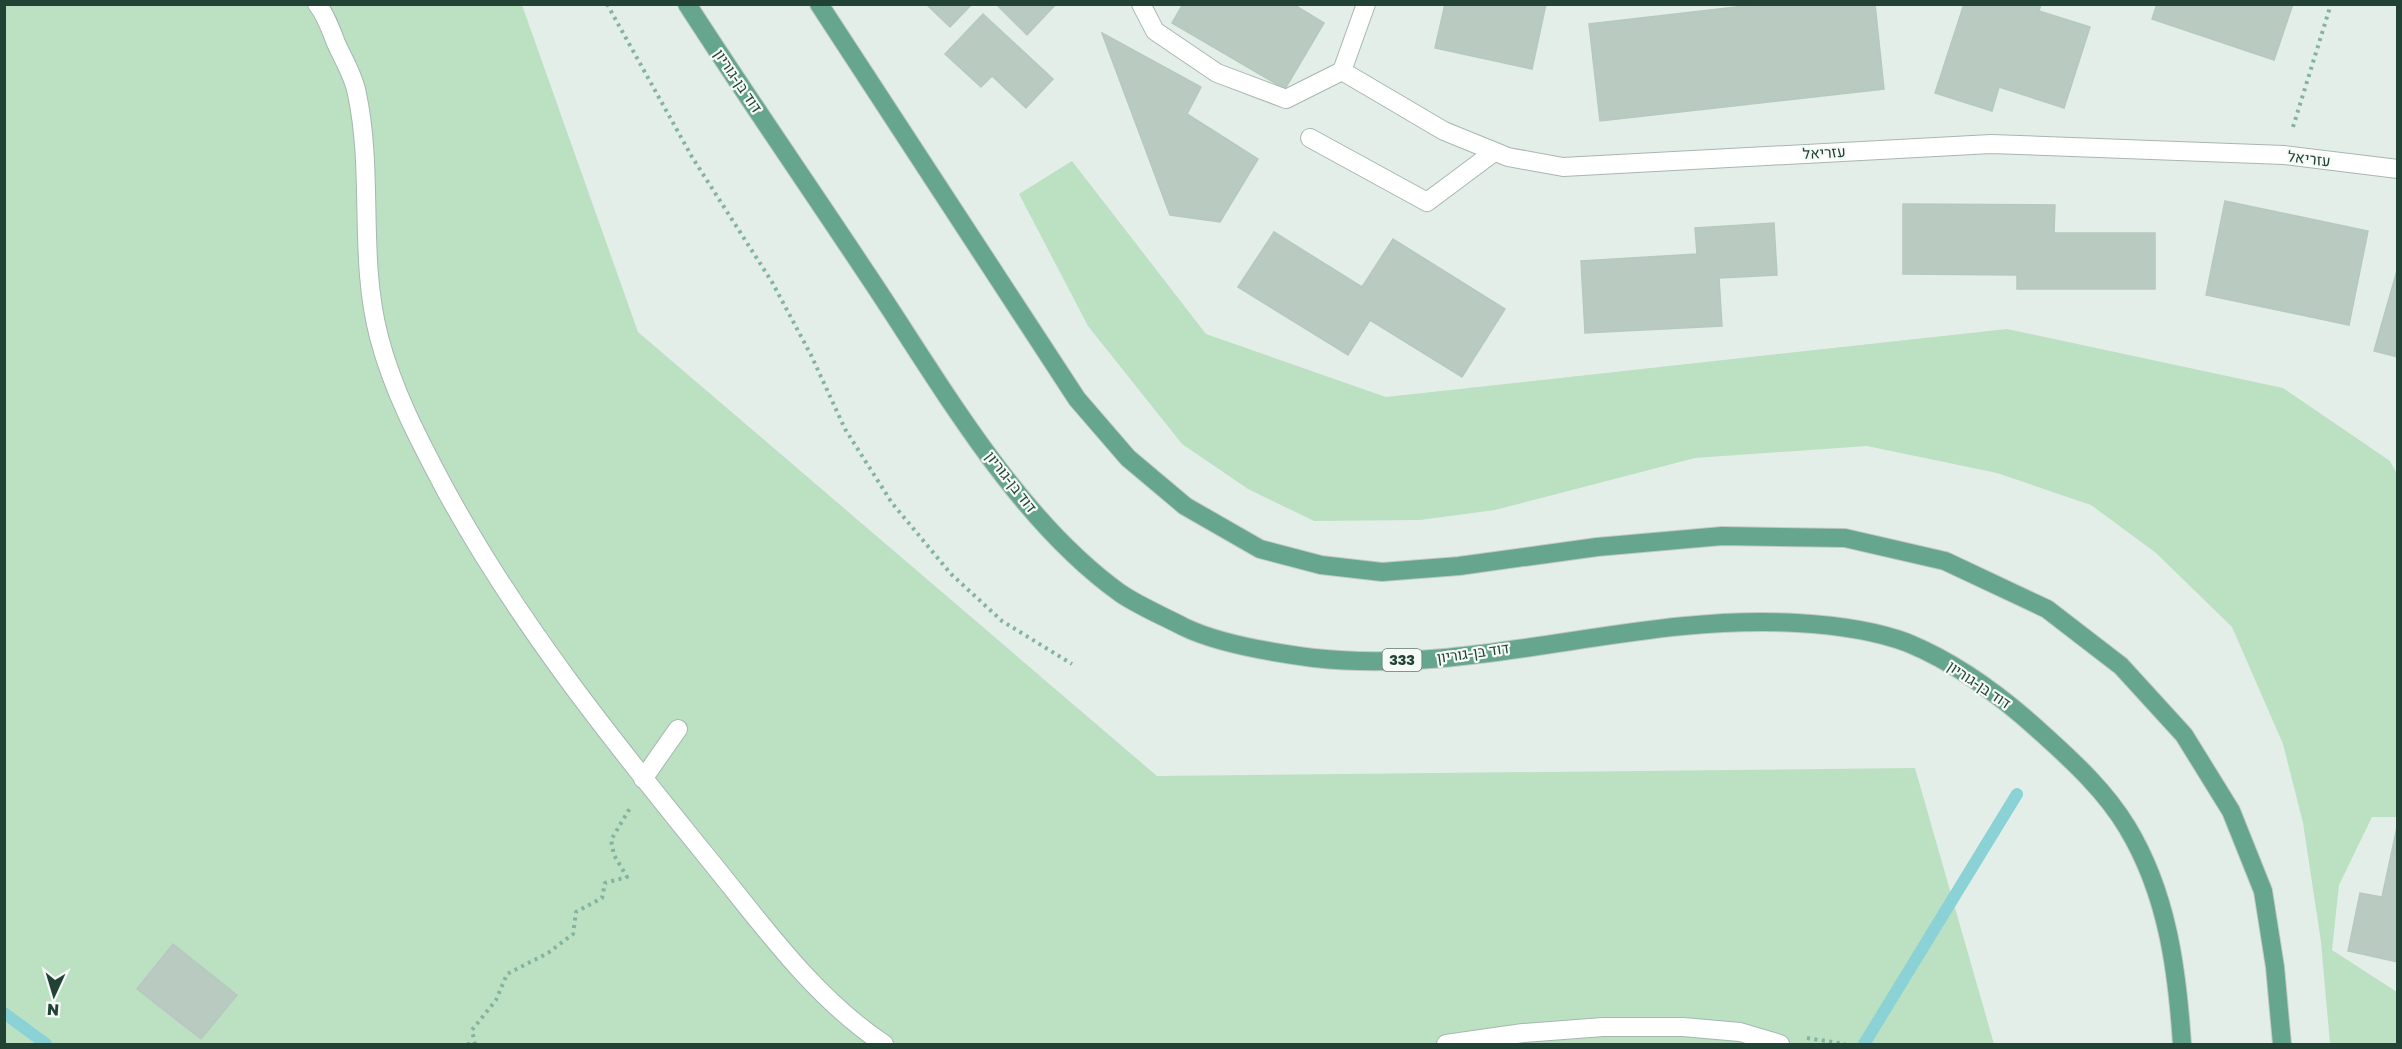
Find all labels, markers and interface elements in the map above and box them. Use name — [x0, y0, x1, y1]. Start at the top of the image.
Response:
street label: דוד בן-גוריון — [711, 45, 767, 116]
street label: עזריאל — [1802, 142, 1846, 162]
street label: עזריאל — [2287, 146, 2332, 170]
street label: דוד בן-גוריון — [982, 447, 1041, 516]
street label: דוד בן-גוריון — [1436, 638, 1510, 666]
road number: 333 — [1382, 649, 1422, 671]
street label: דוד בן-גוריון — [1944, 656, 2015, 712]
north arrow — [24, 965, 84, 1025]
text: N — [46, 1000, 60, 1020]

